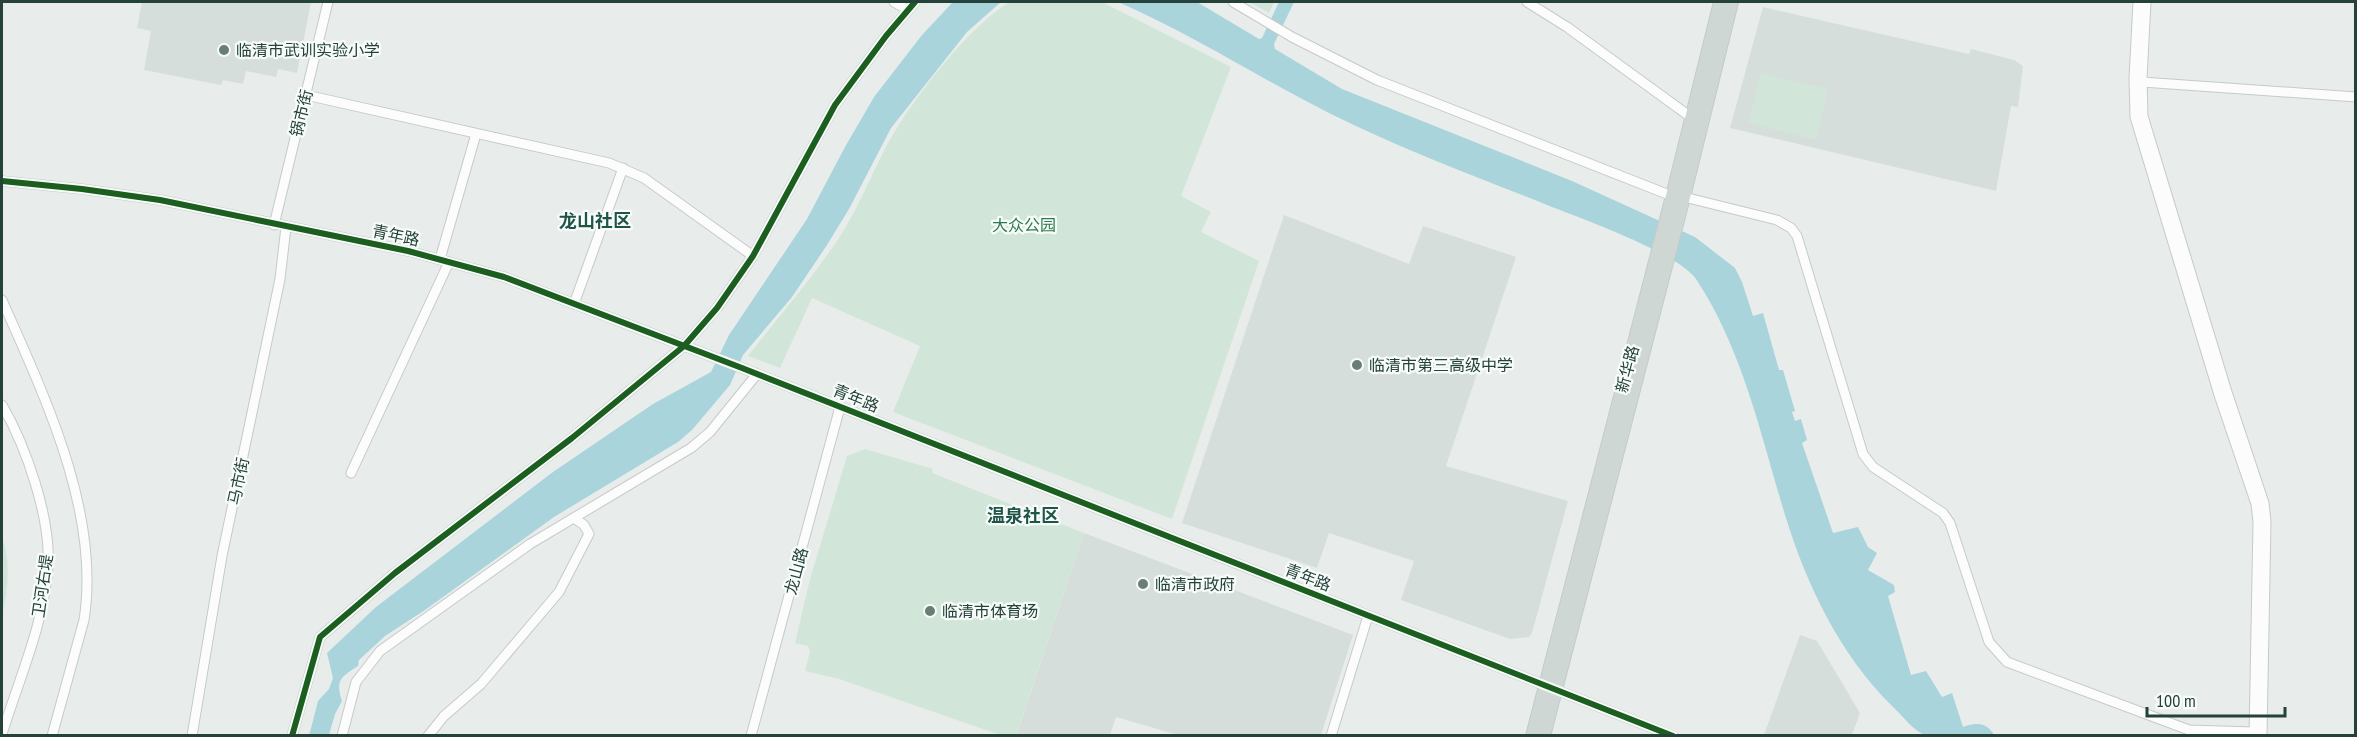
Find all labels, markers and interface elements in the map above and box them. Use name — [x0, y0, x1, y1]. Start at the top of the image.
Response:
place label: 临清市武训实验小学 — [236, 40, 380, 60]
marker: 临清市武训实验小学 — [217, 43, 231, 57]
street label: 锅市街 — [285, 87, 317, 139]
district label: 龙山社区 — [559, 209, 631, 232]
park label: 大众公园 — [992, 215, 1056, 235]
street label: 青年路 — [370, 220, 422, 250]
street label: 新华路 — [1611, 343, 1643, 395]
place label: 临清市第三高级中学 — [1369, 355, 1513, 375]
marker: 临清市第三高级中学 — [1350, 358, 1364, 372]
street label: 青年路 — [830, 380, 882, 416]
street label: 马市街 — [223, 455, 253, 507]
district label: 温泉社区 — [987, 504, 1059, 527]
street label: 龙山路 — [780, 545, 812, 597]
street label: 卫河右堤 — [28, 553, 56, 619]
street label: 青年路 — [1282, 559, 1334, 595]
place label: 临清市政府 — [1155, 574, 1235, 594]
marker: 临清市政府 — [1136, 577, 1150, 591]
place label: 临清市体育场 — [942, 601, 1038, 621]
marker: 临清市体育场 — [923, 604, 937, 618]
scale bar — [2147, 680, 2285, 718]
text: 100 m — [2156, 689, 2196, 712]

